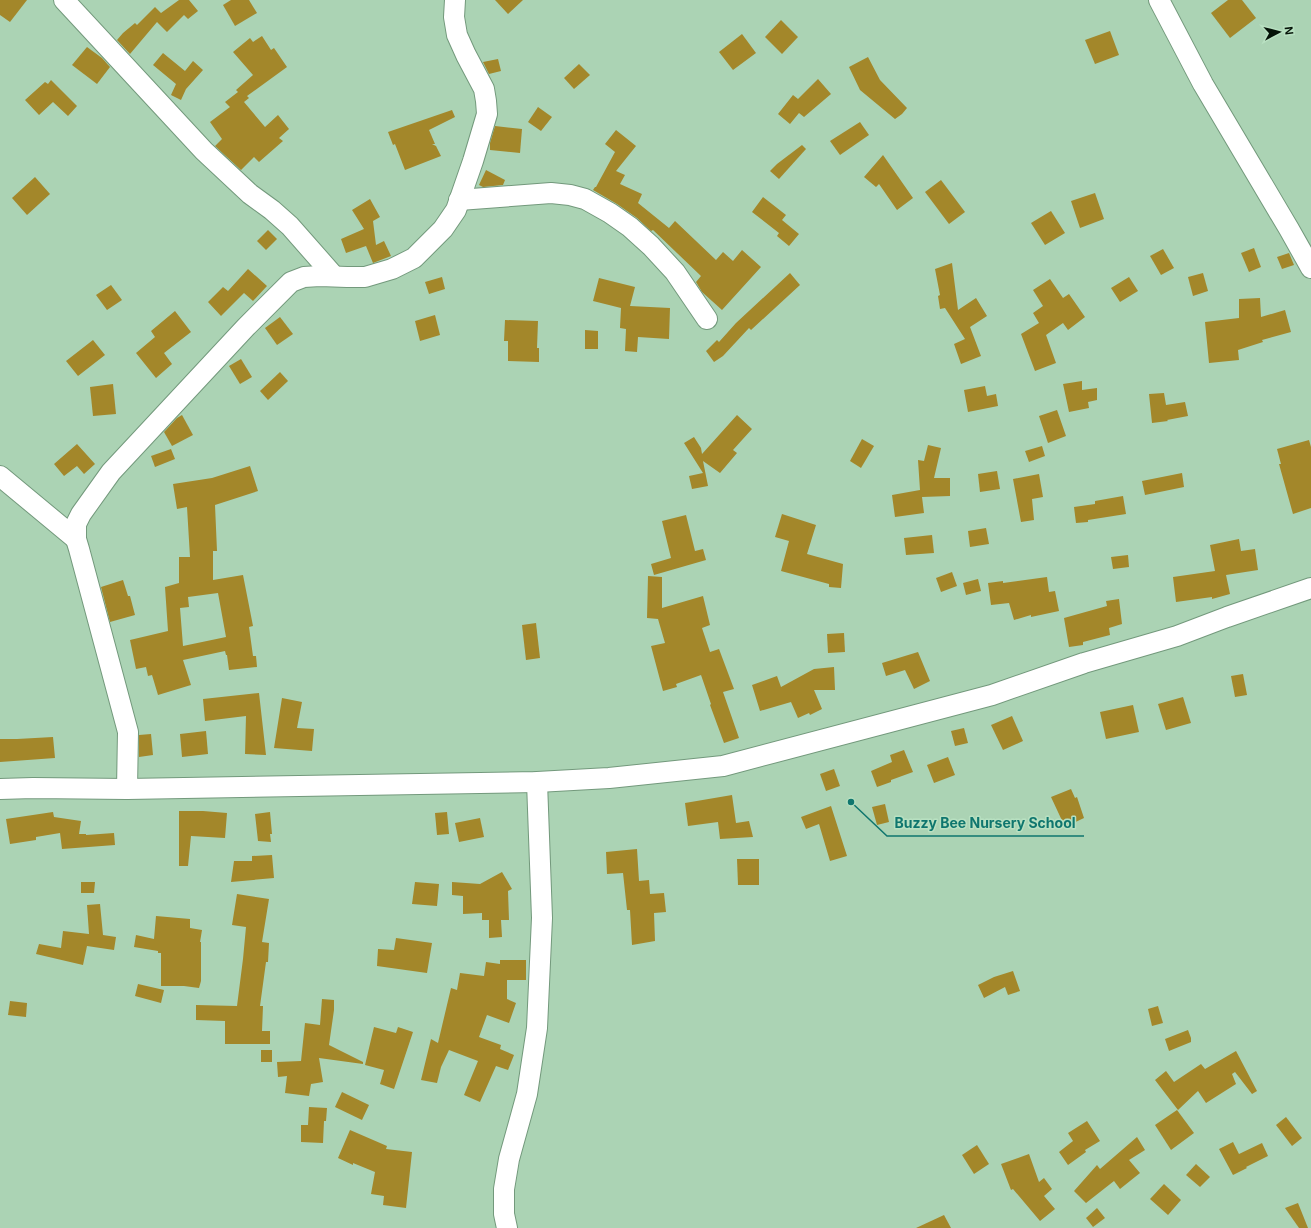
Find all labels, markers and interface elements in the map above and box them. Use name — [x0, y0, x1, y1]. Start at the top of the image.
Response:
north arrow — [1259, 12, 1299, 52]
text: N — [1281, 26, 1296, 36]
callout: Buzzy Bee Nursery School — [887, 810, 1084, 836]
text: Buzzy Bee Nursery School — [894, 814, 1076, 831]

